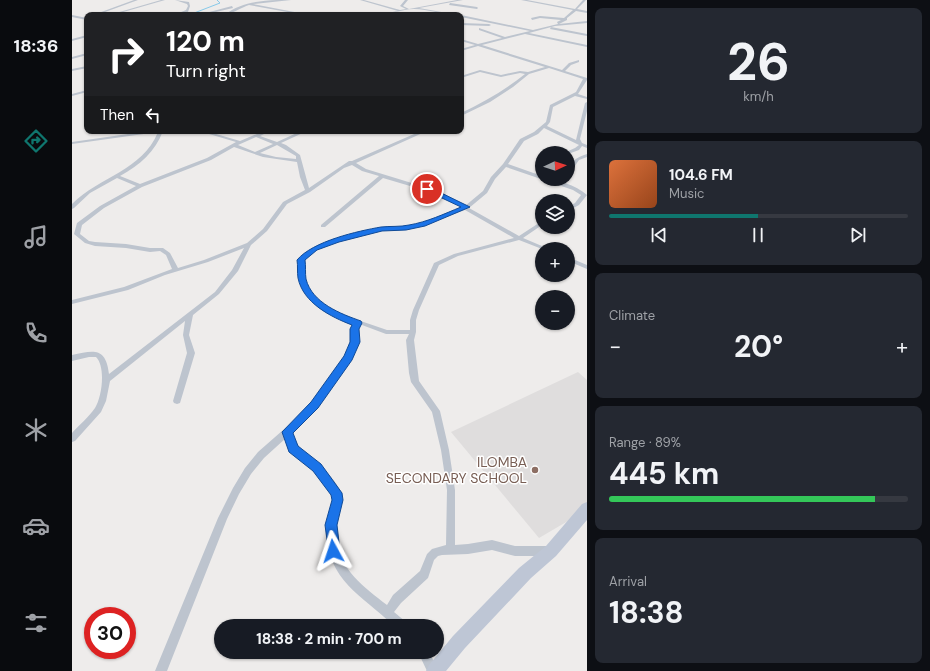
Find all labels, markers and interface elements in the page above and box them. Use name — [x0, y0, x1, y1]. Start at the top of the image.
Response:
text: 120 m — [166, 23, 245, 60]
icon: right — [100, 28, 152, 80]
text: 26 — [727, 28, 790, 96]
text: 18:36 — [14, 34, 58, 58]
text: Turn right — [166, 59, 246, 83]
text: km/h — [743, 88, 774, 105]
icon: left — [142, 104, 164, 126]
text: Then — [100, 105, 134, 125]
icon: directions — [22, 127, 50, 155]
north arrow — [535, 146, 575, 186]
map controls — [535, 146, 575, 330]
text: 104.6 FM — [669, 165, 733, 185]
pin — [410, 172, 444, 206]
icon: arrive — [416, 178, 438, 200]
text: Music — [669, 185, 704, 202]
button: layers — [535, 194, 575, 234]
icon: music — [22, 223, 50, 251]
icon: previous — [648, 224, 670, 246]
icon: pause — [747, 224, 769, 246]
icon: next — [847, 224, 869, 246]
button: + — [535, 242, 575, 282]
button: − — [535, 290, 575, 330]
text: Climate — [609, 307, 655, 324]
icon: phone — [22, 319, 50, 347]
text: 20° — [734, 327, 783, 366]
text: − — [609, 332, 621, 361]
text: + — [896, 332, 908, 361]
icon: climate — [22, 416, 50, 444]
text: Range · 89% — [609, 434, 681, 451]
place label: ILOMBA SECONDARY SCHOOL — [386, 453, 527, 487]
text: 445 km — [609, 454, 719, 493]
marker: ILOMBA SECONDARY SCHOOL — [530, 465, 540, 475]
icon: car — [22, 512, 50, 540]
position arrow — [312, 530, 354, 572]
text: Arrival — [609, 573, 647, 590]
text: 18:38 — [609, 593, 684, 632]
speed limit sign: 30 — [84, 607, 136, 659]
icon: filters — [22, 609, 50, 637]
text: 18:38 · 2 min · 700 m — [256, 629, 402, 649]

